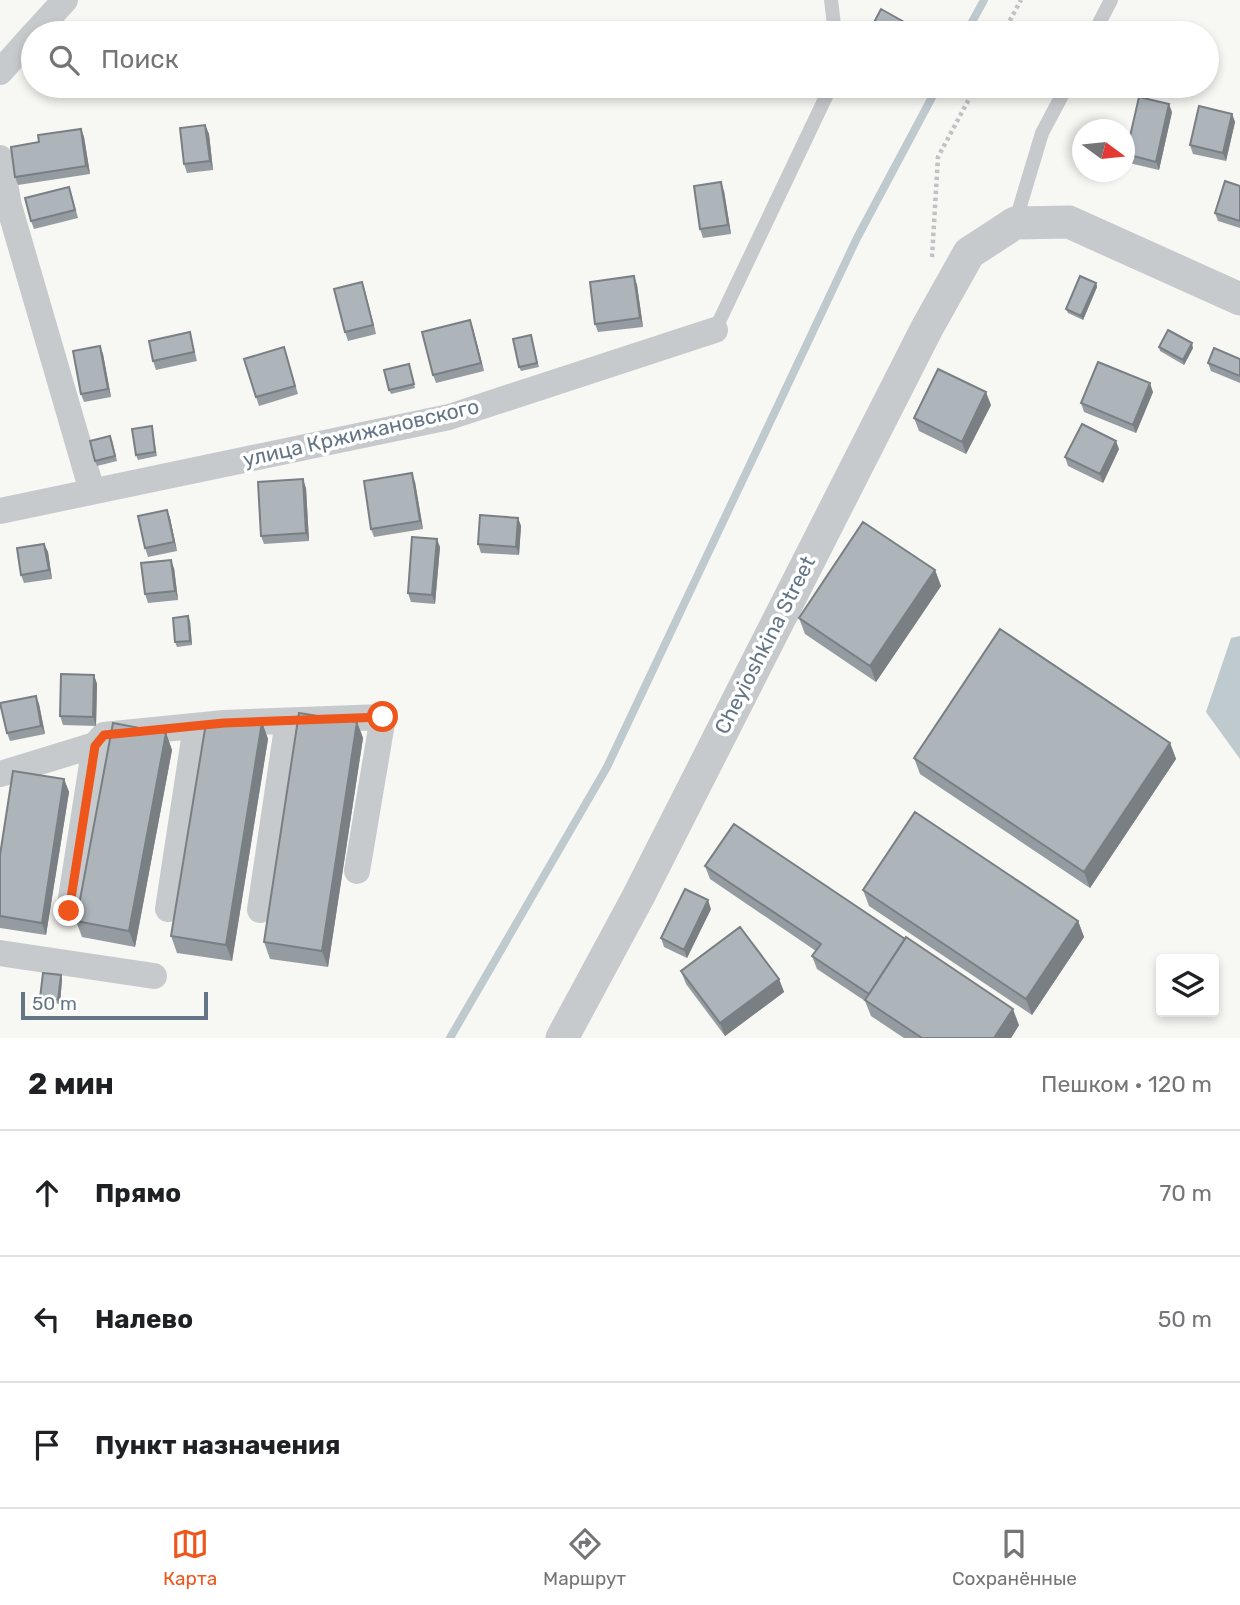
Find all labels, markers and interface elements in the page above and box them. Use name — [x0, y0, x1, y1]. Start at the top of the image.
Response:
search box — [21, 21, 1219, 98]
icon: search — [45, 41, 83, 79]
text: Поиск — [101, 44, 179, 75]
north arrow — [1072, 119, 1135, 182]
street label: улица Кржижановского — [241, 393, 481, 472]
street label: Cheyioshkina Street — [709, 552, 820, 738]
route start — [367, 701, 398, 732]
route end — [53, 895, 84, 926]
map controls — [1156, 954, 1219, 1017]
button: layers — [1156, 954, 1219, 1017]
scale bar — [21, 989, 208, 1021]
text: 50 m — [32, 992, 77, 1015]
text: 2 мин — [28, 1066, 114, 1102]
text: Пешком · 120 m — [1041, 1070, 1212, 1098]
icon: ahead — [28, 1174, 66, 1212]
text: Прямо — [95, 1178, 181, 1209]
text: 70 m — [1160, 1179, 1212, 1207]
icon: left — [28, 1300, 66, 1338]
text: Налево — [95, 1304, 193, 1335]
text: 50 m — [1158, 1305, 1212, 1333]
icon: arrive — [28, 1426, 66, 1464]
text: Пункт назначения — [95, 1430, 340, 1461]
tab: Карта — [163, 1525, 217, 1590]
tab: Маршрут — [543, 1525, 626, 1590]
tab: Сохранённые — [952, 1525, 1077, 1590]

